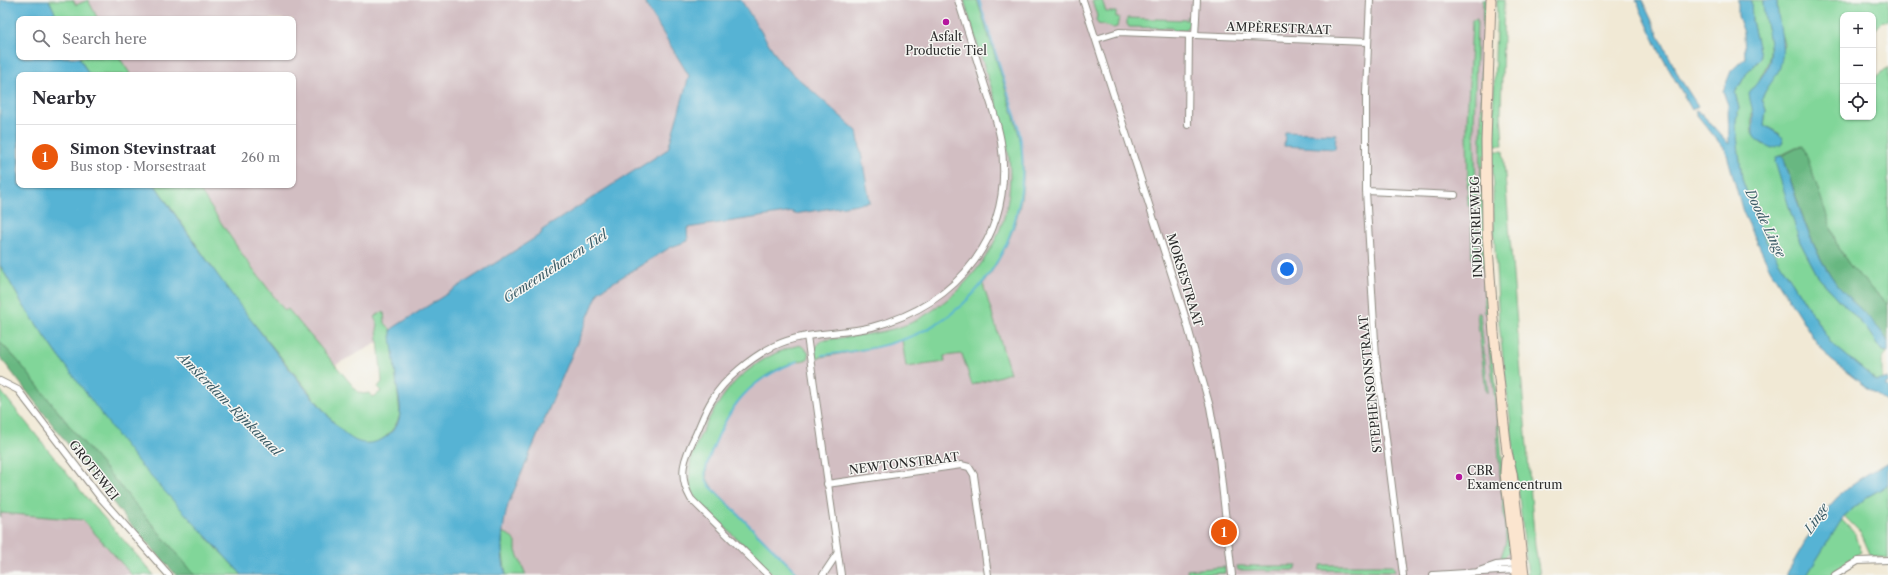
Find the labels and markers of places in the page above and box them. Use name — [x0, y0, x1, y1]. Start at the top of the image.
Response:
marker: Asfalt Productie Tiel — [941, 17, 951, 27]
place label: Asfalt Productie Tiel — [905, 29, 987, 58]
place label: CBR Examencentrum — [1467, 463, 1562, 492]
marker: CBR Examencentrum — [1454, 472, 1464, 482]
pin: 1 — [1211, 517, 1237, 547]

